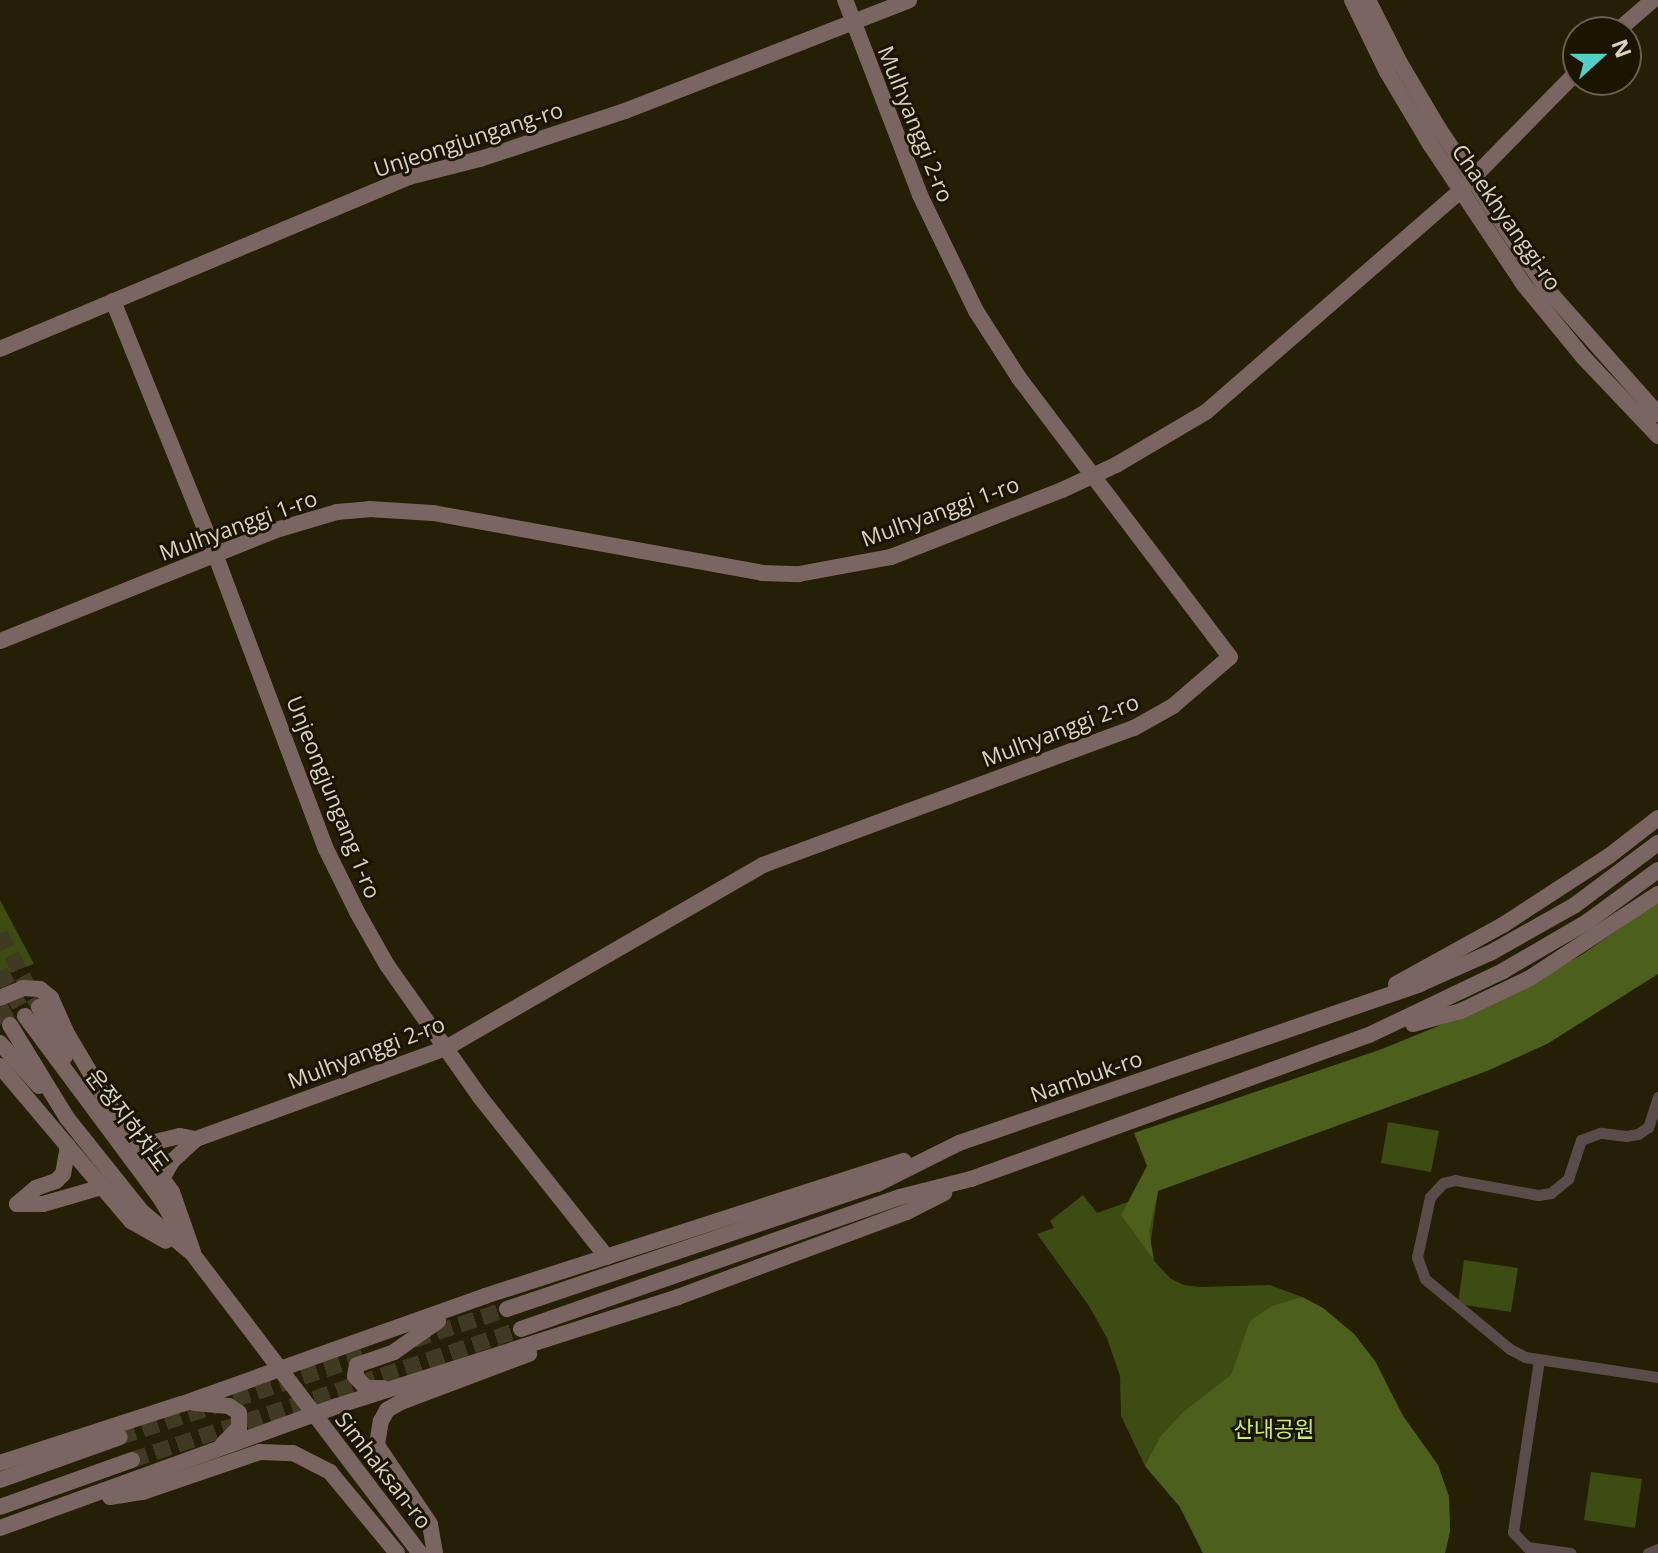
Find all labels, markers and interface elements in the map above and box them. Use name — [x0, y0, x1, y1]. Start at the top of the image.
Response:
north arrow — [1562, 16, 1642, 96]
text: N — [1605, 34, 1640, 62]
street label: Mulhyanggi 2-ro — [873, 42, 959, 206]
street label: Unjeongjungang-ro — [370, 96, 566, 182]
street label: Chaekhyanggi-ro — [1447, 139, 1567, 295]
street label: Mulhyanggi 1-ro — [857, 470, 1023, 552]
street label: Mulhyanggi 1-ro — [155, 484, 321, 566]
street label: Mulhyanggi 2-ro — [978, 688, 1142, 772]
street label: Unjeongjungang 1-ro — [281, 692, 387, 902]
street label: Mulhyanggi 2-ro — [284, 1010, 448, 1094]
street label: Nambuk-ro — [1026, 1044, 1146, 1108]
street label: 운정지하차도 — [81, 1064, 175, 1176]
street label: Simhaksan-ro — [330, 1406, 438, 1534]
park label: 산내공원 — [1234, 1416, 1314, 1442]

